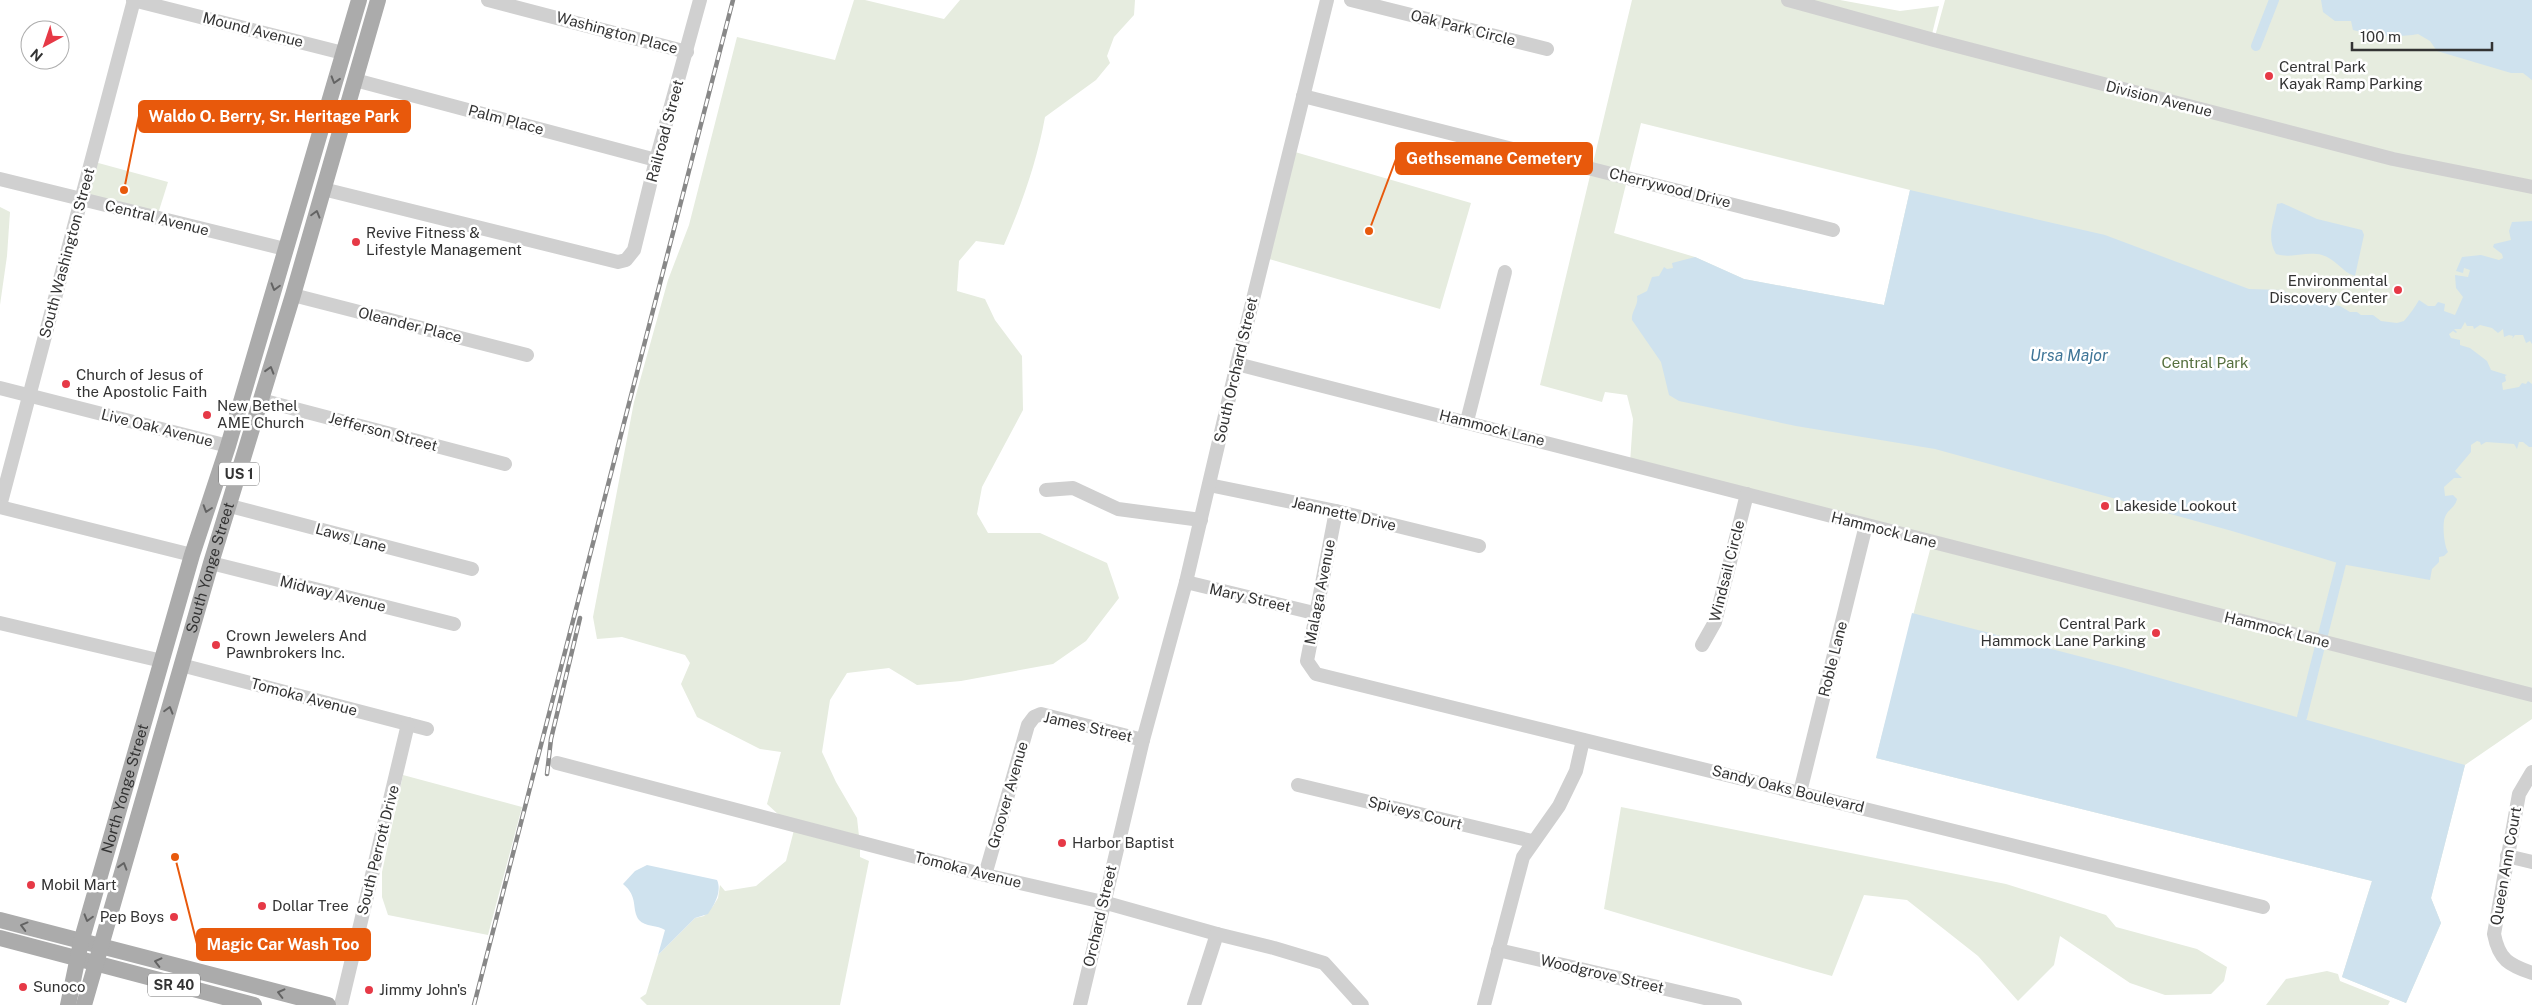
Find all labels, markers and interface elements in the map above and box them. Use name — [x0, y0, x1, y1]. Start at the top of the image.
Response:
street label: Oak Park Circle — [1409, 6, 1517, 49]
street label: Washington Place — [554, 8, 680, 57]
street label: Mound Avenue — [201, 9, 305, 50]
north arrow — [20, 20, 70, 70]
scale bar — [2352, 20, 2492, 52]
text: 100 m — [2360, 28, 2401, 45]
text: N — [27, 45, 46, 65]
place label: Central Park Kayak Ramp Parking — [2279, 58, 2423, 92]
marker: Central Park Kayak Ramp Parking — [2263, 70, 2275, 82]
one-way arrow — [331, 76, 341, 84]
street label: Division Avenue — [2104, 77, 2214, 120]
street label: Railroad Street — [643, 78, 686, 184]
callout: Waldo O. Berry, Sr. Heritage Park — [139, 101, 410, 132]
street label: Palm Place — [466, 101, 546, 138]
text: Waldo O. Berry, Sr. Heritage Park — [149, 107, 399, 126]
callout: Gethsemane Cemetery — [1396, 143, 1592, 174]
text: Gethsemane Cemetery — [1406, 149, 1582, 168]
street label: Cherrywood Drive — [1608, 164, 1733, 211]
street label: South Washington Street — [36, 166, 97, 340]
street label: Central Avenue — [103, 196, 211, 239]
one-way arrow — [310, 211, 320, 219]
place label: Revive Fitness & Lifestyle Management — [366, 224, 522, 258]
marker: Revive Fitness & Lifestyle Management — [350, 236, 362, 248]
place label: Environmental Discovery Center — [2269, 272, 2388, 306]
one-way arrow — [270, 282, 280, 290]
marker: Environmental Discovery Center — [2392, 284, 2404, 296]
street label: South Orchard Street — [1210, 295, 1261, 444]
street label: Oleander Place — [356, 303, 464, 346]
water label: Ursa Major — [2030, 346, 2109, 365]
park label: Central Park — [2161, 354, 2249, 371]
place label: Church of Jesus of the Apostolic Faith — [76, 366, 207, 400]
one-way arrow — [264, 367, 274, 375]
marker: Church of Jesus of the Apostolic Faith — [60, 378, 72, 390]
place label: New Bethel AME Church — [217, 397, 304, 431]
street label: Live Oak Avenue — [99, 405, 215, 450]
street label: Hammock Lane — [1438, 406, 1547, 449]
marker: New Bethel AME Church — [201, 409, 213, 421]
street label: Jefferson Street — [327, 409, 440, 454]
road number: US 1 — [219, 462, 259, 486]
street label: Jeannette Drive — [1290, 493, 1398, 534]
place label: Lakeside Lookout — [2115, 497, 2237, 514]
street label: South Yonge Street — [182, 500, 237, 635]
marker: Lakeside Lookout — [2099, 500, 2111, 512]
one-way arrow — [203, 504, 213, 513]
street label: Hammock Lane — [1830, 508, 1939, 551]
street label: Windsail Circle — [1706, 518, 1747, 624]
street label: Laws Lane — [314, 520, 389, 555]
street label: Malaga Avenue — [1301, 538, 1338, 646]
street label: Midway Avenue — [278, 572, 388, 615]
street label: Mary Street — [1208, 580, 1293, 615]
street label: Hammock Lane — [2223, 608, 2332, 651]
place label: Central Park Hammock Lane Parking — [1981, 615, 2146, 649]
street label: Roble Lane — [1815, 619, 1850, 698]
place label: Crown Jewelers And Pawnbrokers Inc. — [226, 627, 367, 661]
marker: Central Park Hammock Lane Parking — [2150, 627, 2162, 639]
marker: Crown Jewelers And Pawnbrokers Inc. — [210, 639, 222, 651]
street label: Tomoka Avenue — [249, 674, 359, 719]
one-way arrow — [163, 707, 173, 715]
street label: James Street — [1042, 708, 1134, 745]
street label: North Yonge Street — [98, 722, 151, 855]
street label: Groover Avenue — [984, 739, 1031, 850]
street label: Sandy Oaks Boulevard — [1710, 761, 1866, 816]
street label: South Perrott Drive — [353, 783, 402, 917]
street label: Spiveys Court — [1366, 793, 1464, 832]
street label: Queen Ann Court — [2487, 805, 2524, 926]
place label: Harbor Baptist — [1072, 834, 1174, 851]
marker: Harbor Baptist — [1056, 837, 1068, 849]
street label: Tomoka Avenue — [913, 848, 1023, 891]
one-way arrow — [117, 863, 127, 871]
street label: Orchard Street — [1080, 863, 1120, 968]
place label: Mobil Mart — [41, 876, 117, 893]
marker: Mobil Mart — [25, 879, 37, 891]
place label: Dollar Tree — [272, 897, 349, 914]
marker: Dollar Tree — [256, 900, 268, 912]
place label: Pep Boys — [100, 908, 164, 925]
marker: Pep Boys — [168, 911, 180, 923]
one-way arrow — [84, 914, 94, 922]
one-way arrow — [19, 921, 28, 932]
callout: Magic Car Wash Too — [197, 929, 370, 960]
text: Magic Car Wash Too — [207, 935, 359, 954]
street label: Woodgrove Street — [1539, 951, 1666, 996]
one-way arrow — [154, 957, 162, 967]
road number: SR 40 — [148, 974, 200, 996]
place label: Sunoco — [33, 978, 86, 995]
marker: Sunoco — [17, 981, 29, 993]
place label: Jimmy John's — [379, 981, 467, 998]
marker: Jimmy John's — [363, 984, 375, 996]
one-way arrow — [277, 988, 286, 999]

